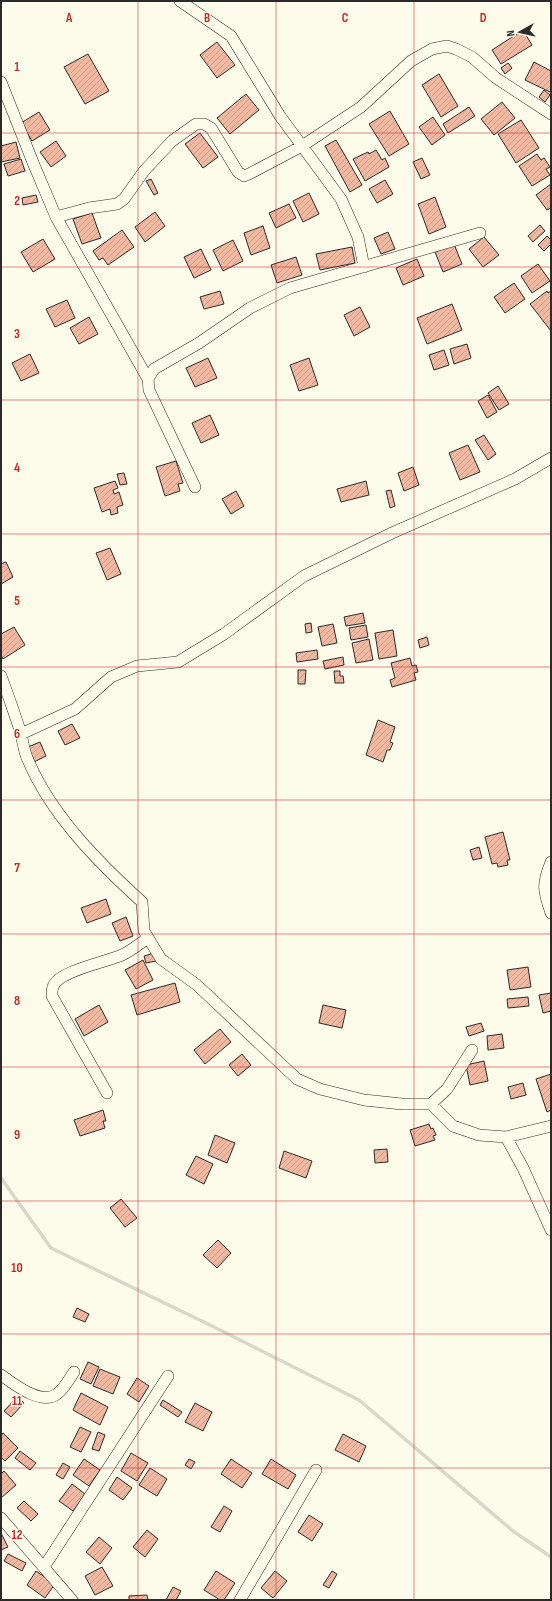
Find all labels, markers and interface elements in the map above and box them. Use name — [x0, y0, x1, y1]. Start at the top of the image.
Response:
text: A — [65, 10, 73, 26]
text: B — [204, 10, 210, 26]
text: C — [342, 10, 349, 26]
text: D — [480, 10, 487, 26]
north arrow — [500, 12, 540, 52]
text: N — [504, 29, 517, 37]
text: 1 — [14, 59, 20, 75]
text: 2 — [14, 193, 20, 209]
text: 3 — [14, 326, 20, 342]
text: 4 — [14, 460, 20, 476]
text: 5 — [14, 593, 20, 609]
text: 6 — [14, 726, 20, 742]
text: 7 — [14, 860, 20, 876]
text: 8 — [14, 993, 20, 1009]
text: 9 — [14, 1127, 20, 1143]
text: 10 — [11, 1260, 23, 1276]
text: 11 — [12, 1393, 22, 1409]
text: 12 — [12, 1527, 23, 1543]

